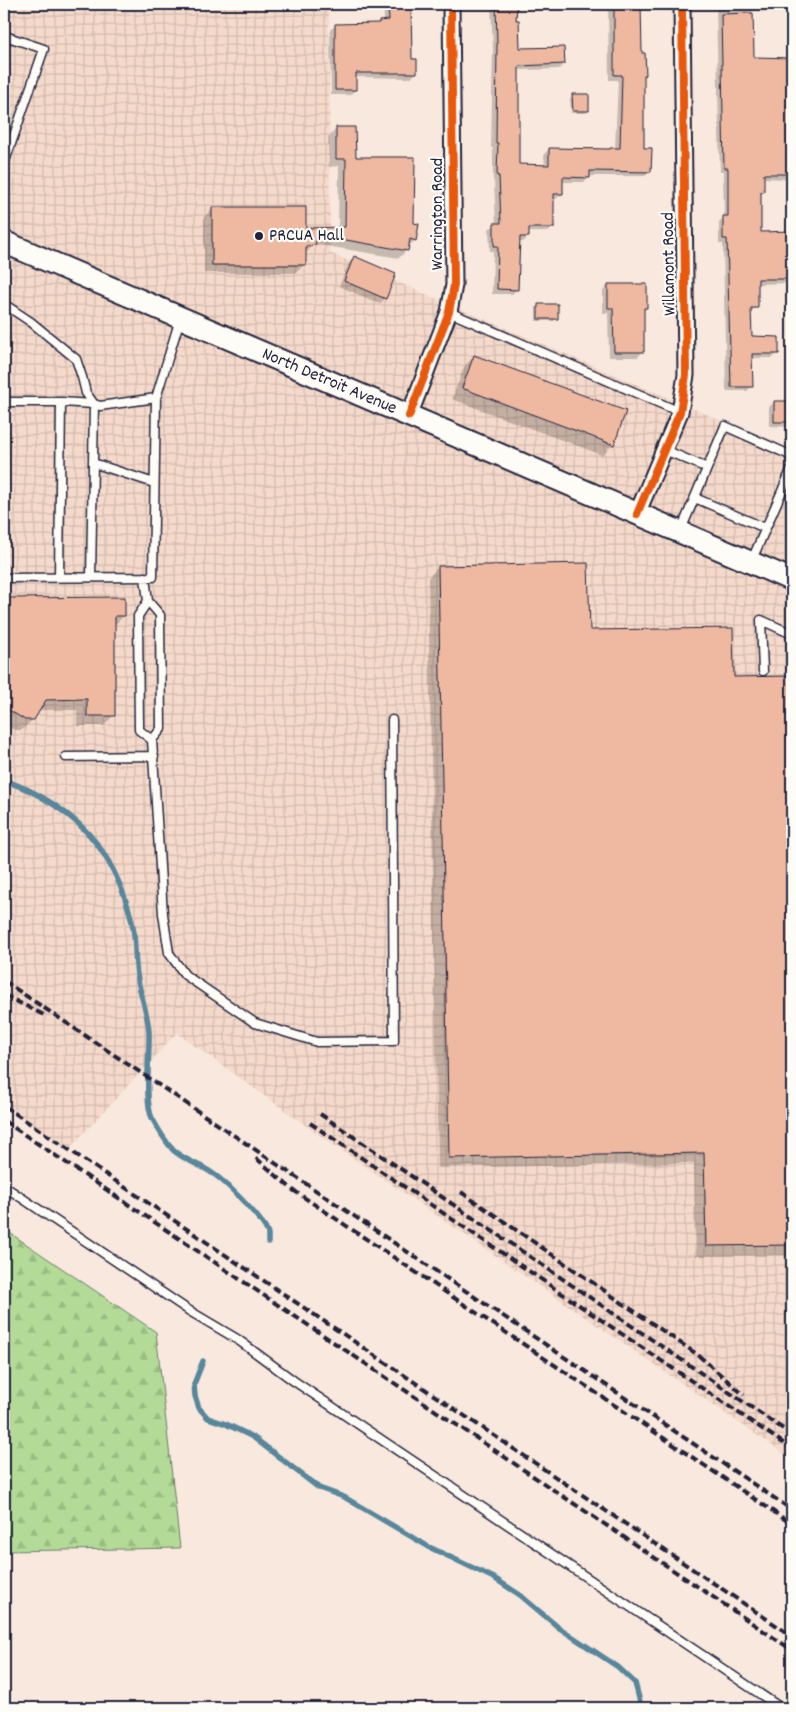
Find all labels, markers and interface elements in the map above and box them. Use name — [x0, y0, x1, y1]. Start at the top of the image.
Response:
street label: Warrington Road — [426, 158, 451, 270]
street label: Willamont Road — [657, 212, 683, 316]
place label: PRCUA Hall — [269, 224, 344, 249]
marker: PRCUA Hall — [253, 230, 265, 242]
street label: North Detroit Avenue — [258, 342, 400, 422]

